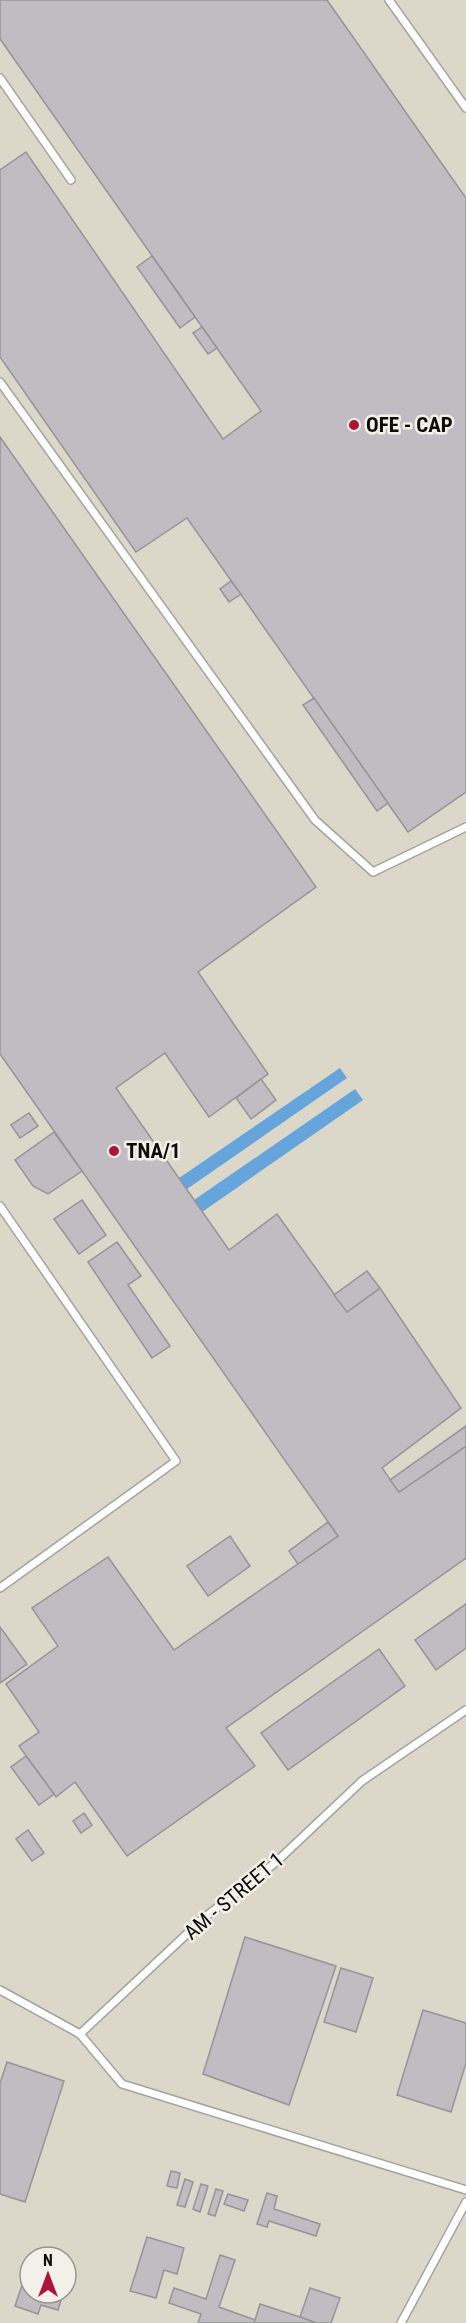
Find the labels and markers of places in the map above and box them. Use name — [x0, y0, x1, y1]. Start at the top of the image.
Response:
place label: OFE - CAP — [366, 413, 453, 437]
marker: OFE - CAP — [347, 418, 361, 432]
place label: TNA/1 — [126, 1139, 181, 1163]
marker: TNA/1 — [107, 1144, 121, 1158]

